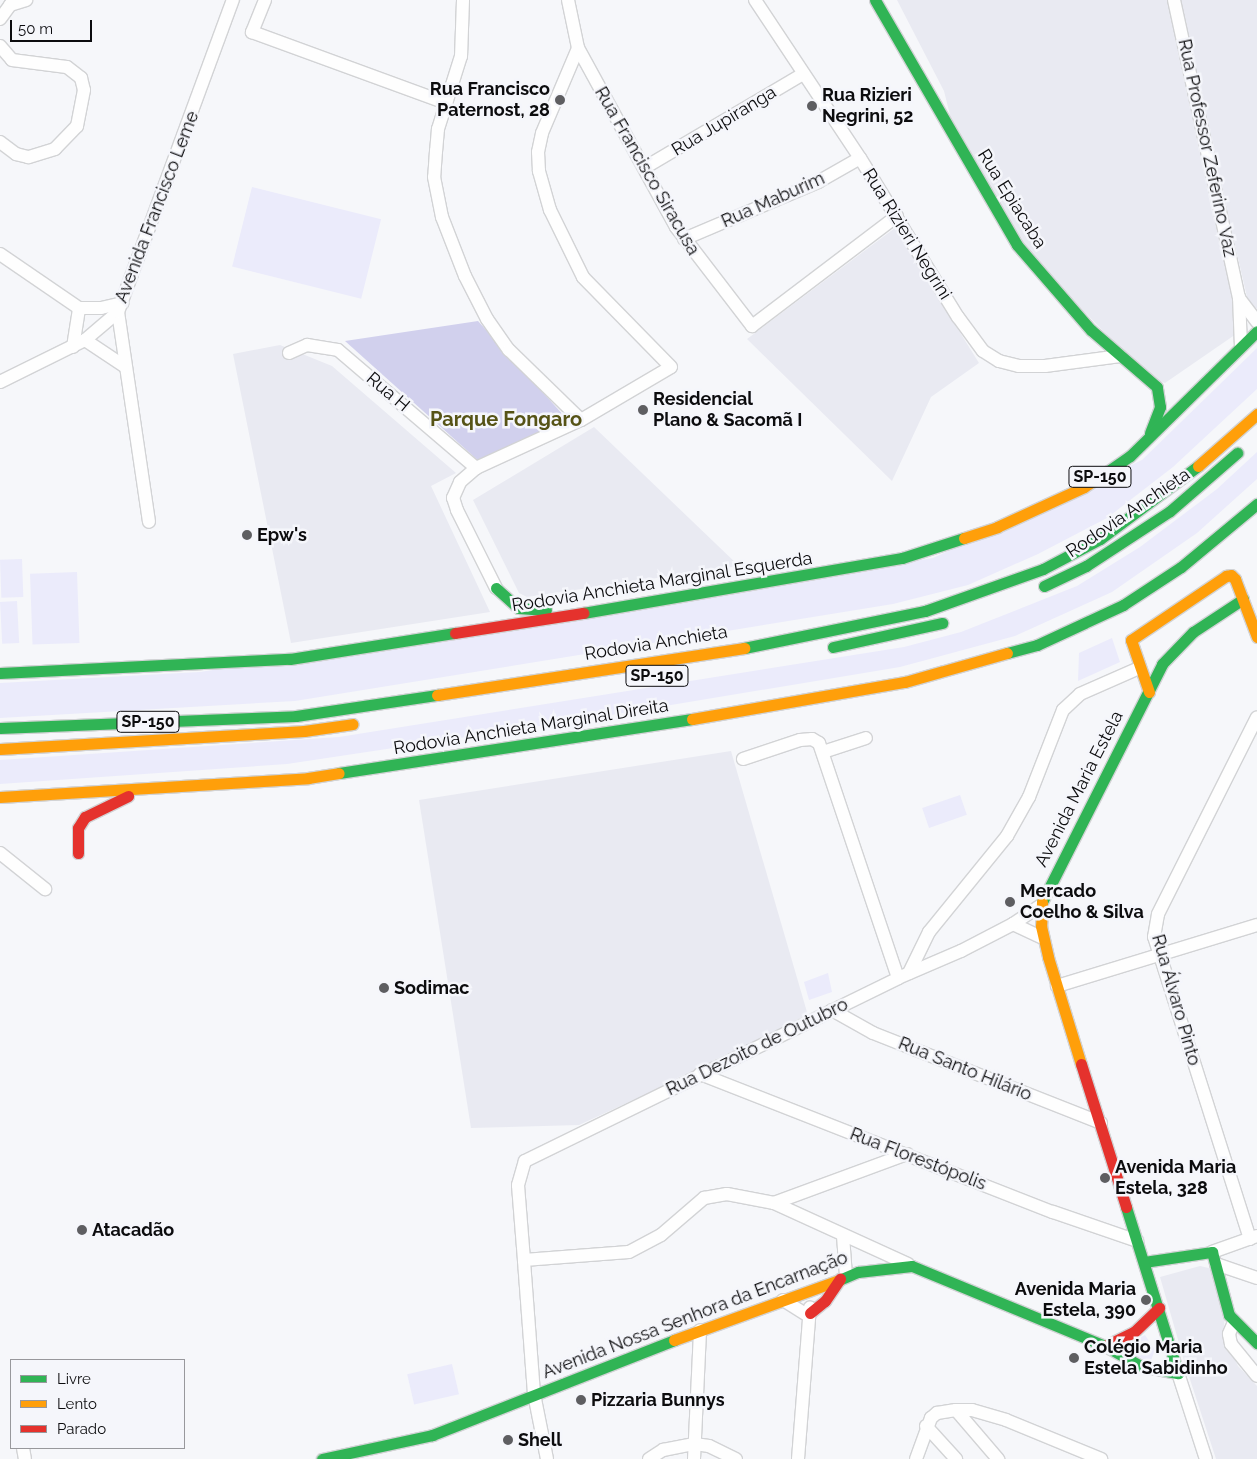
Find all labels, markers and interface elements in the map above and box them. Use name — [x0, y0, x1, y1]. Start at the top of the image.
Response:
scale bar — [12, 10, 95, 42]
text: 50 m — [18, 20, 53, 38]
street label: Rua Professor Zeferino Vaz — [1173, 36, 1241, 260]
place label: Rua Francisco Paternost, 28 — [430, 79, 550, 122]
street label: Rua Jupiranga — [668, 81, 780, 161]
street label: Rua Francisco Siracusa — [590, 83, 704, 259]
place label: Rua Rizieri Negrini, 52 — [822, 85, 913, 128]
marker: Rua Francisco Paternost, 28 — [554, 94, 566, 106]
marker: Rua Rizieri Negrini, 52 — [806, 100, 818, 112]
street label: Avenida Francisco Leme — [110, 108, 204, 306]
street label: Rua Epiacaba — [973, 145, 1051, 253]
street label: Rua Rizieri Negrini — [858, 164, 956, 304]
street label: Rua Maburim — [718, 168, 828, 232]
street label: Rua H — [362, 368, 414, 416]
place label: Residencial Plano & Sacomã I — [653, 389, 802, 432]
marker: Residencial Plano & Sacomã I — [637, 404, 649, 416]
district label: Parque Fongaro — [430, 407, 582, 431]
street label: Rodovia Anchieta — [1062, 464, 1194, 562]
road number: SP-150 — [1068, 464, 1132, 491]
place label: Epw's — [257, 524, 307, 546]
marker: Epw's — [241, 529, 253, 541]
street label: Rodovia Anchieta Marginal Esquerda — [510, 547, 814, 617]
street label: Rodovia Anchieta — [583, 621, 729, 665]
road number: SP-150 — [624, 662, 690, 689]
street label: Rodovia Anchieta Marginal Direita — [391, 695, 671, 759]
street label: Avenida Maria Estela — [1030, 707, 1128, 871]
road number: SP-150 — [116, 709, 180, 736]
place label: Mercado Coelho & Silva — [1020, 881, 1144, 924]
marker: Mercado Coelho & Silva — [1004, 896, 1016, 908]
street label: Rua Álvaro Pinto — [1147, 932, 1205, 1068]
place label: Sodimac — [394, 977, 469, 999]
marker: Sodimac — [378, 982, 390, 994]
street label: Rua Dezoito de Outubro — [663, 994, 851, 1100]
street label: Rua Santo Hilário — [895, 1032, 1035, 1106]
street label: Rua Florestópolis — [847, 1123, 989, 1195]
place label: Avenida Maria Estela, 328 — [1115, 1157, 1236, 1200]
marker: Avenida Maria Estela, 328 — [1099, 1172, 1111, 1184]
place label: Atacadão — [92, 1219, 174, 1241]
marker: Atacadão — [76, 1224, 88, 1236]
street label: Avenida Nossa Senhora da Encarnação — [539, 1247, 851, 1383]
place label: Avenida Maria Estela, 390 — [1015, 1279, 1136, 1322]
marker: Avenida Maria Estela, 390 — [1140, 1294, 1152, 1306]
place label: Colégio Maria Estela Sabidinho — [1084, 1337, 1228, 1380]
marker: Colégio Maria Estela Sabidinho — [1068, 1352, 1080, 1364]
legend — [10, 1359, 185, 1449]
text: Livre — [57, 1370, 91, 1388]
place label: Pizzaria Bunnys — [591, 1389, 725, 1411]
marker: Pizzaria Bunnys — [575, 1394, 587, 1406]
text: Lento — [57, 1395, 97, 1413]
text: Parado — [57, 1420, 106, 1438]
place label: Shell — [518, 1429, 562, 1451]
marker: Shell — [502, 1434, 514, 1446]

